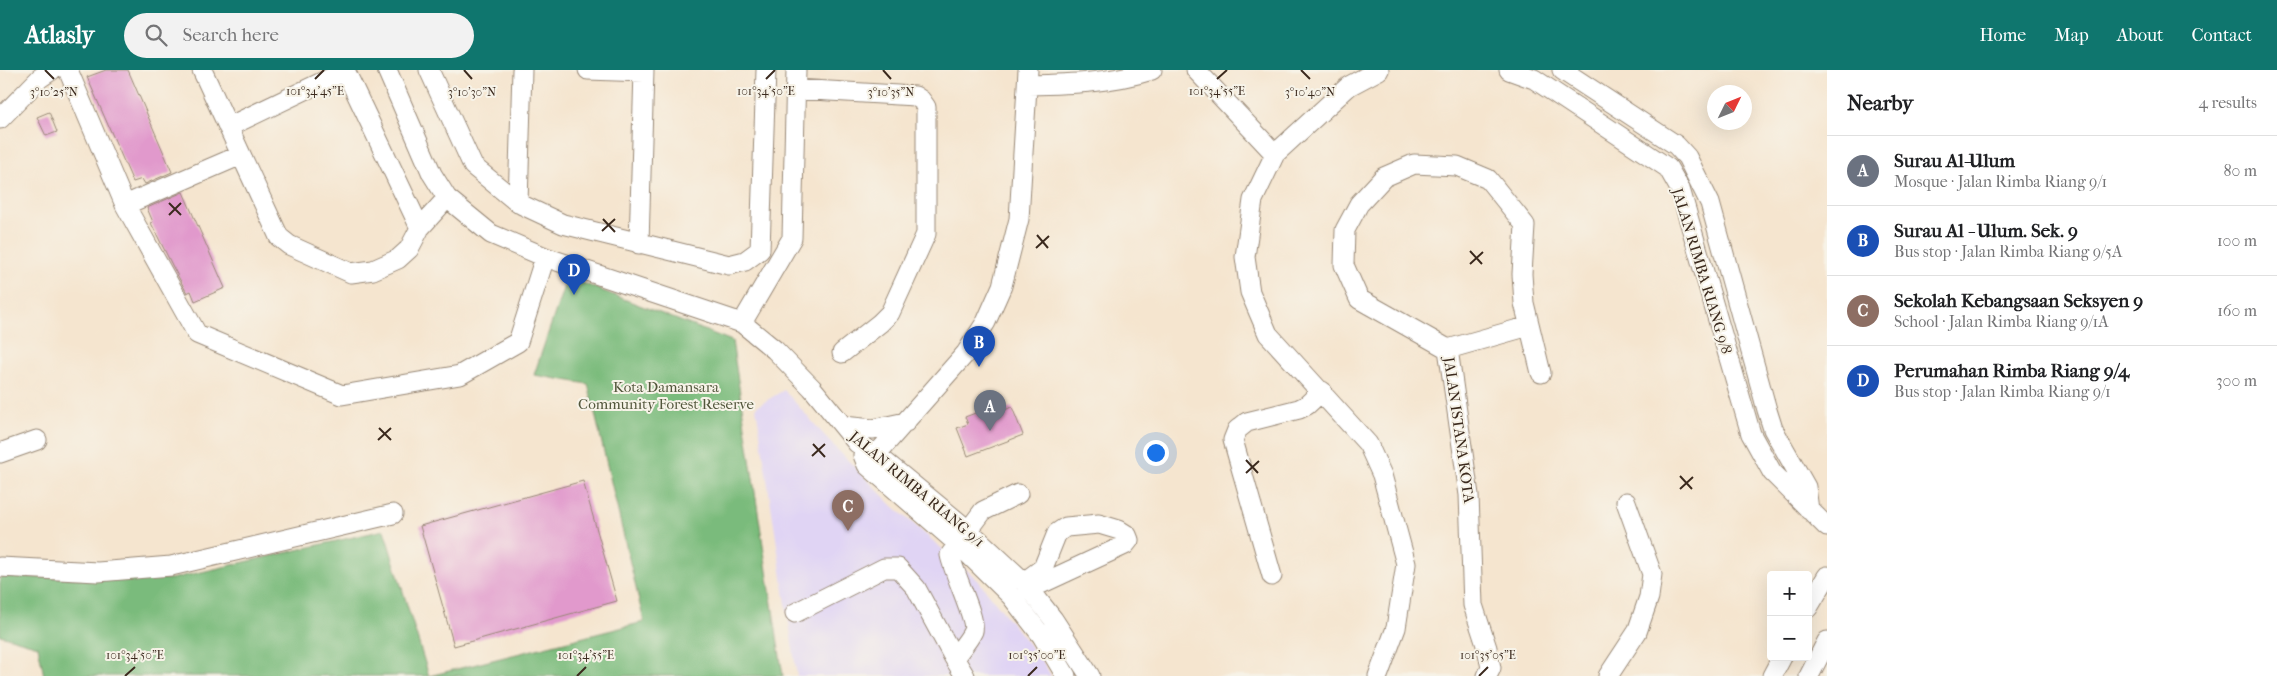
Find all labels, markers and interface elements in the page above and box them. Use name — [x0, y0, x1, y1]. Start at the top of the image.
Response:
search box — [124, 13, 474, 58]
text: Atlasly — [25, 21, 94, 49]
icon: search — [142, 21, 170, 49]
text: Search here — [182, 24, 279, 46]
text: Home — [1979, 25, 2026, 46]
text: Map — [2054, 25, 2089, 46]
text: About — [2117, 25, 2163, 46]
text: Contact — [2191, 25, 2252, 46]
text: 101°34'45"E — [286, 84, 344, 98]
text: 101°34'50"E — [737, 84, 795, 98]
text: 101°34'55"E — [1189, 84, 1245, 98]
text: 3°10'25"N — [30, 85, 78, 99]
text: 3°10'30"N — [448, 85, 496, 99]
text: 3°10'35"N — [868, 85, 914, 99]
text: 3°10'40"N — [1285, 85, 1335, 99]
north arrow — [1707, 85, 1752, 130]
text: Nearby — [1847, 91, 1913, 115]
text: 4 results — [2199, 93, 2257, 112]
text: Surau Al-Ulum — [1894, 150, 2015, 172]
text: A — [1858, 161, 1868, 180]
text: 80 m — [2223, 161, 2257, 180]
text: Mosque · Jalan Rimba Riang 9/1 — [1894, 172, 2107, 191]
street label: JALAN RIMBA RIANG 9/8 — [1668, 185, 1736, 356]
text: Surau Al - Ulum. Sek. 9 — [1894, 220, 2078, 242]
text: B — [1858, 231, 1868, 250]
text: 100 m — [2217, 231, 2257, 250]
text: Bus stop · Jalan Rimba Riang 9/5A — [1894, 242, 2122, 261]
pin: D — [558, 254, 590, 295]
text: Sekolah Kebangsaan Seksyen 9 — [1894, 290, 2143, 312]
text: C — [1858, 301, 1868, 320]
text: 160 m — [2217, 301, 2257, 320]
text: School · Jalan Rimba Riang 9/1A — [1894, 312, 2109, 331]
pin: B — [963, 326, 995, 367]
street label: JALAN ISTANA KOTA — [1440, 355, 1478, 505]
text: Perumahan Rimba Riang 9/4 — [1894, 360, 2129, 382]
text: D — [1857, 371, 1869, 390]
text: 300 m — [2216, 371, 2257, 390]
park label: Kota Damansara Community Forest Reserve — [578, 378, 755, 413]
text: Bus stop · Jalan Rimba Riang 9/1 — [1894, 382, 2111, 401]
pin: A — [974, 390, 1006, 431]
street label: JALAN RIMBA RIANG 9/1 — [845, 427, 988, 551]
your location — [1143, 440, 1169, 466]
pin: C — [832, 490, 864, 531]
map controls — [1767, 571, 1812, 661]
button: + — [1767, 571, 1812, 616]
button: − — [1767, 616, 1812, 661]
text: 101°34'50"E — [106, 648, 164, 662]
text: 101°34'55"E — [558, 648, 614, 662]
text: 101°35'00"E — [1008, 648, 1066, 662]
text: 101°35'05"E — [1460, 648, 1516, 662]

